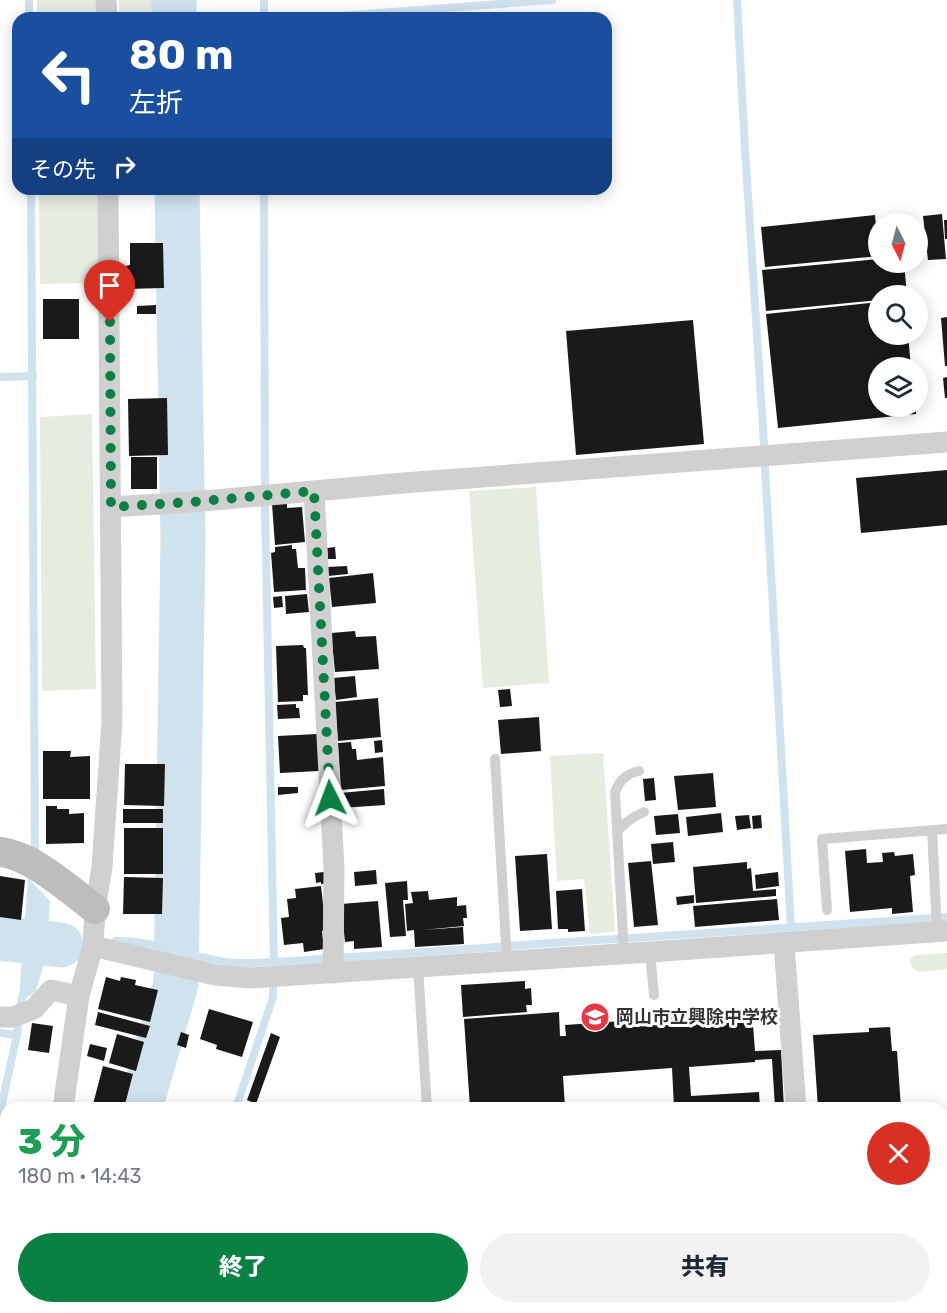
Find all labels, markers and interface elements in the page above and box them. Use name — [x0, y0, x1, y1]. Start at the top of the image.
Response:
text: 80 m — [129, 30, 233, 80]
icon: left — [30, 36, 108, 114]
text: 左折 — [129, 87, 183, 119]
icon: right — [108, 150, 141, 183]
text: その先 — [30, 156, 96, 183]
north arrow — [868, 213, 928, 273]
map controls — [868, 213, 928, 417]
pin — [84, 260, 135, 322]
icon: arrive — [93, 269, 126, 302]
button: search — [868, 285, 928, 345]
button: layers — [868, 357, 928, 417]
position arrow — [298, 766, 362, 830]
school or university icon: 岡山市立興除中学校 — [579, 1001, 611, 1033]
place label: 岡山市立興除中学校 — [616, 1006, 778, 1028]
text: 3 分 — [18, 1120, 86, 1163]
button: close — [867, 1122, 930, 1185]
text: 180 m · 14:43 — [18, 1164, 142, 1188]
button: 終了 — [18, 1233, 468, 1302]
button: 共有 — [480, 1233, 930, 1302]

